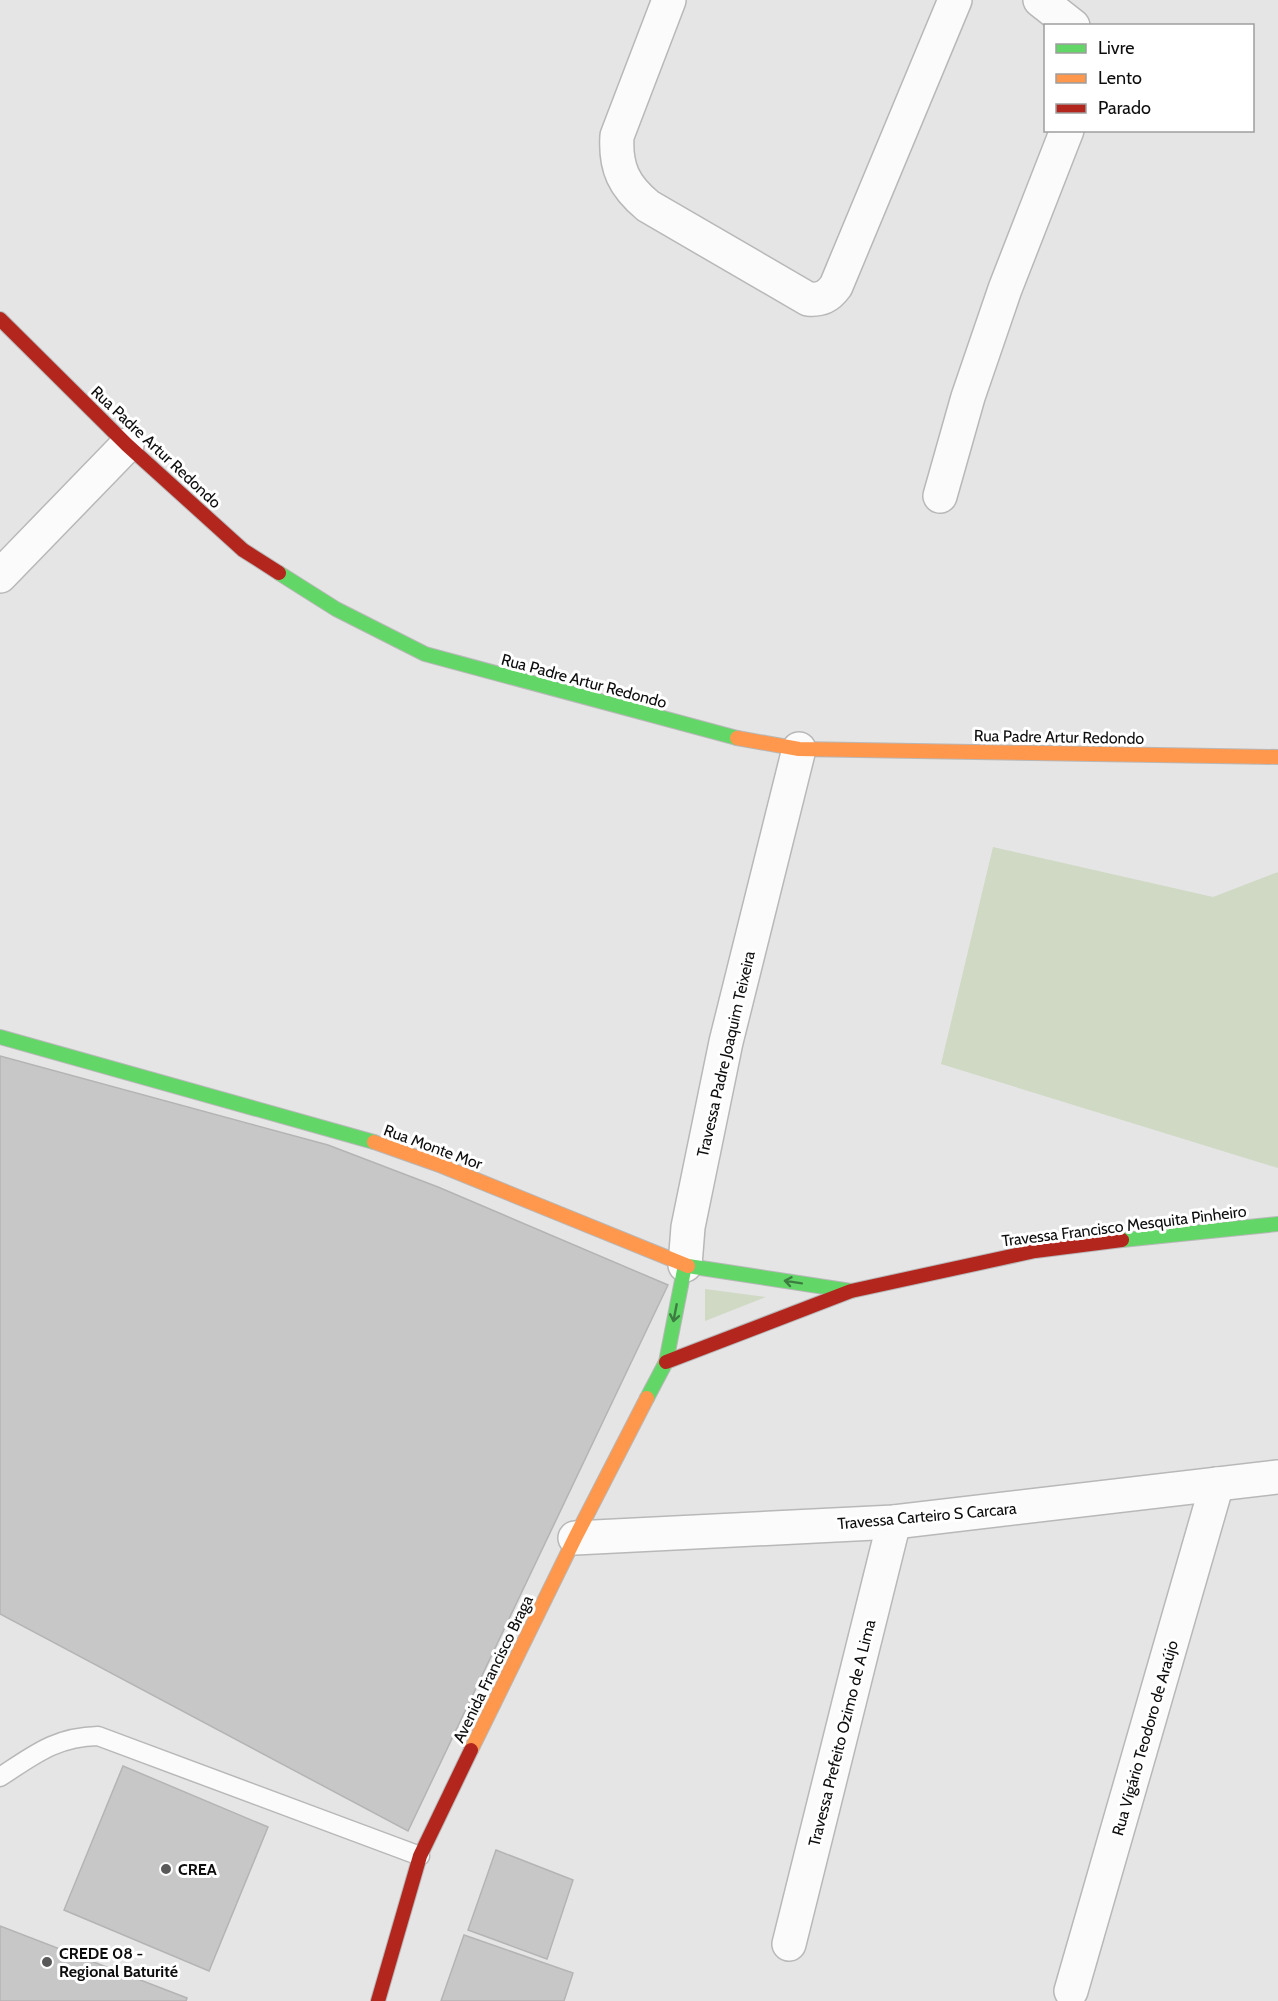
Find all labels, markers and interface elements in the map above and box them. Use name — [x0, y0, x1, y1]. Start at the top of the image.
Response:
legend — [1044, 24, 1254, 132]
text: Livre — [1098, 37, 1134, 59]
text: Lento — [1098, 67, 1142, 89]
text: Parado — [1098, 97, 1151, 119]
street label: Rua Padre Artur Redondo — [87, 382, 225, 512]
street label: Rua Padre Artur Redondo — [499, 650, 669, 712]
street label: Rua Padre Artur Redondo — [974, 726, 1145, 748]
street label: Travessa Padre Joaquim Teixeira — [693, 949, 759, 1159]
street label: Rua Monte Mor — [381, 1120, 486, 1174]
street label: Travessa Francisco Mesquita Pinheiro — [1001, 1202, 1248, 1250]
one-way arrow — [783, 1276, 803, 1287]
one-way arrow — [669, 1303, 680, 1323]
street label: Travessa Carteiro S Carcara — [837, 1499, 1018, 1533]
street label: Avenida Francisco Braga — [449, 1592, 537, 1746]
street label: Travessa Prefeito Ozimo de A Lima — [805, 1617, 880, 1848]
street label: Rua Vigário Teodoro de Araújo — [1108, 1638, 1182, 1838]
place label: CREA — [178, 1860, 217, 1879]
marker: CREA — [159, 1862, 173, 1876]
place label: CREDE 08 - Regional Baturité — [59, 1944, 178, 1981]
marker: CREDE 08 - Regional Baturité — [40, 1955, 54, 1969]

